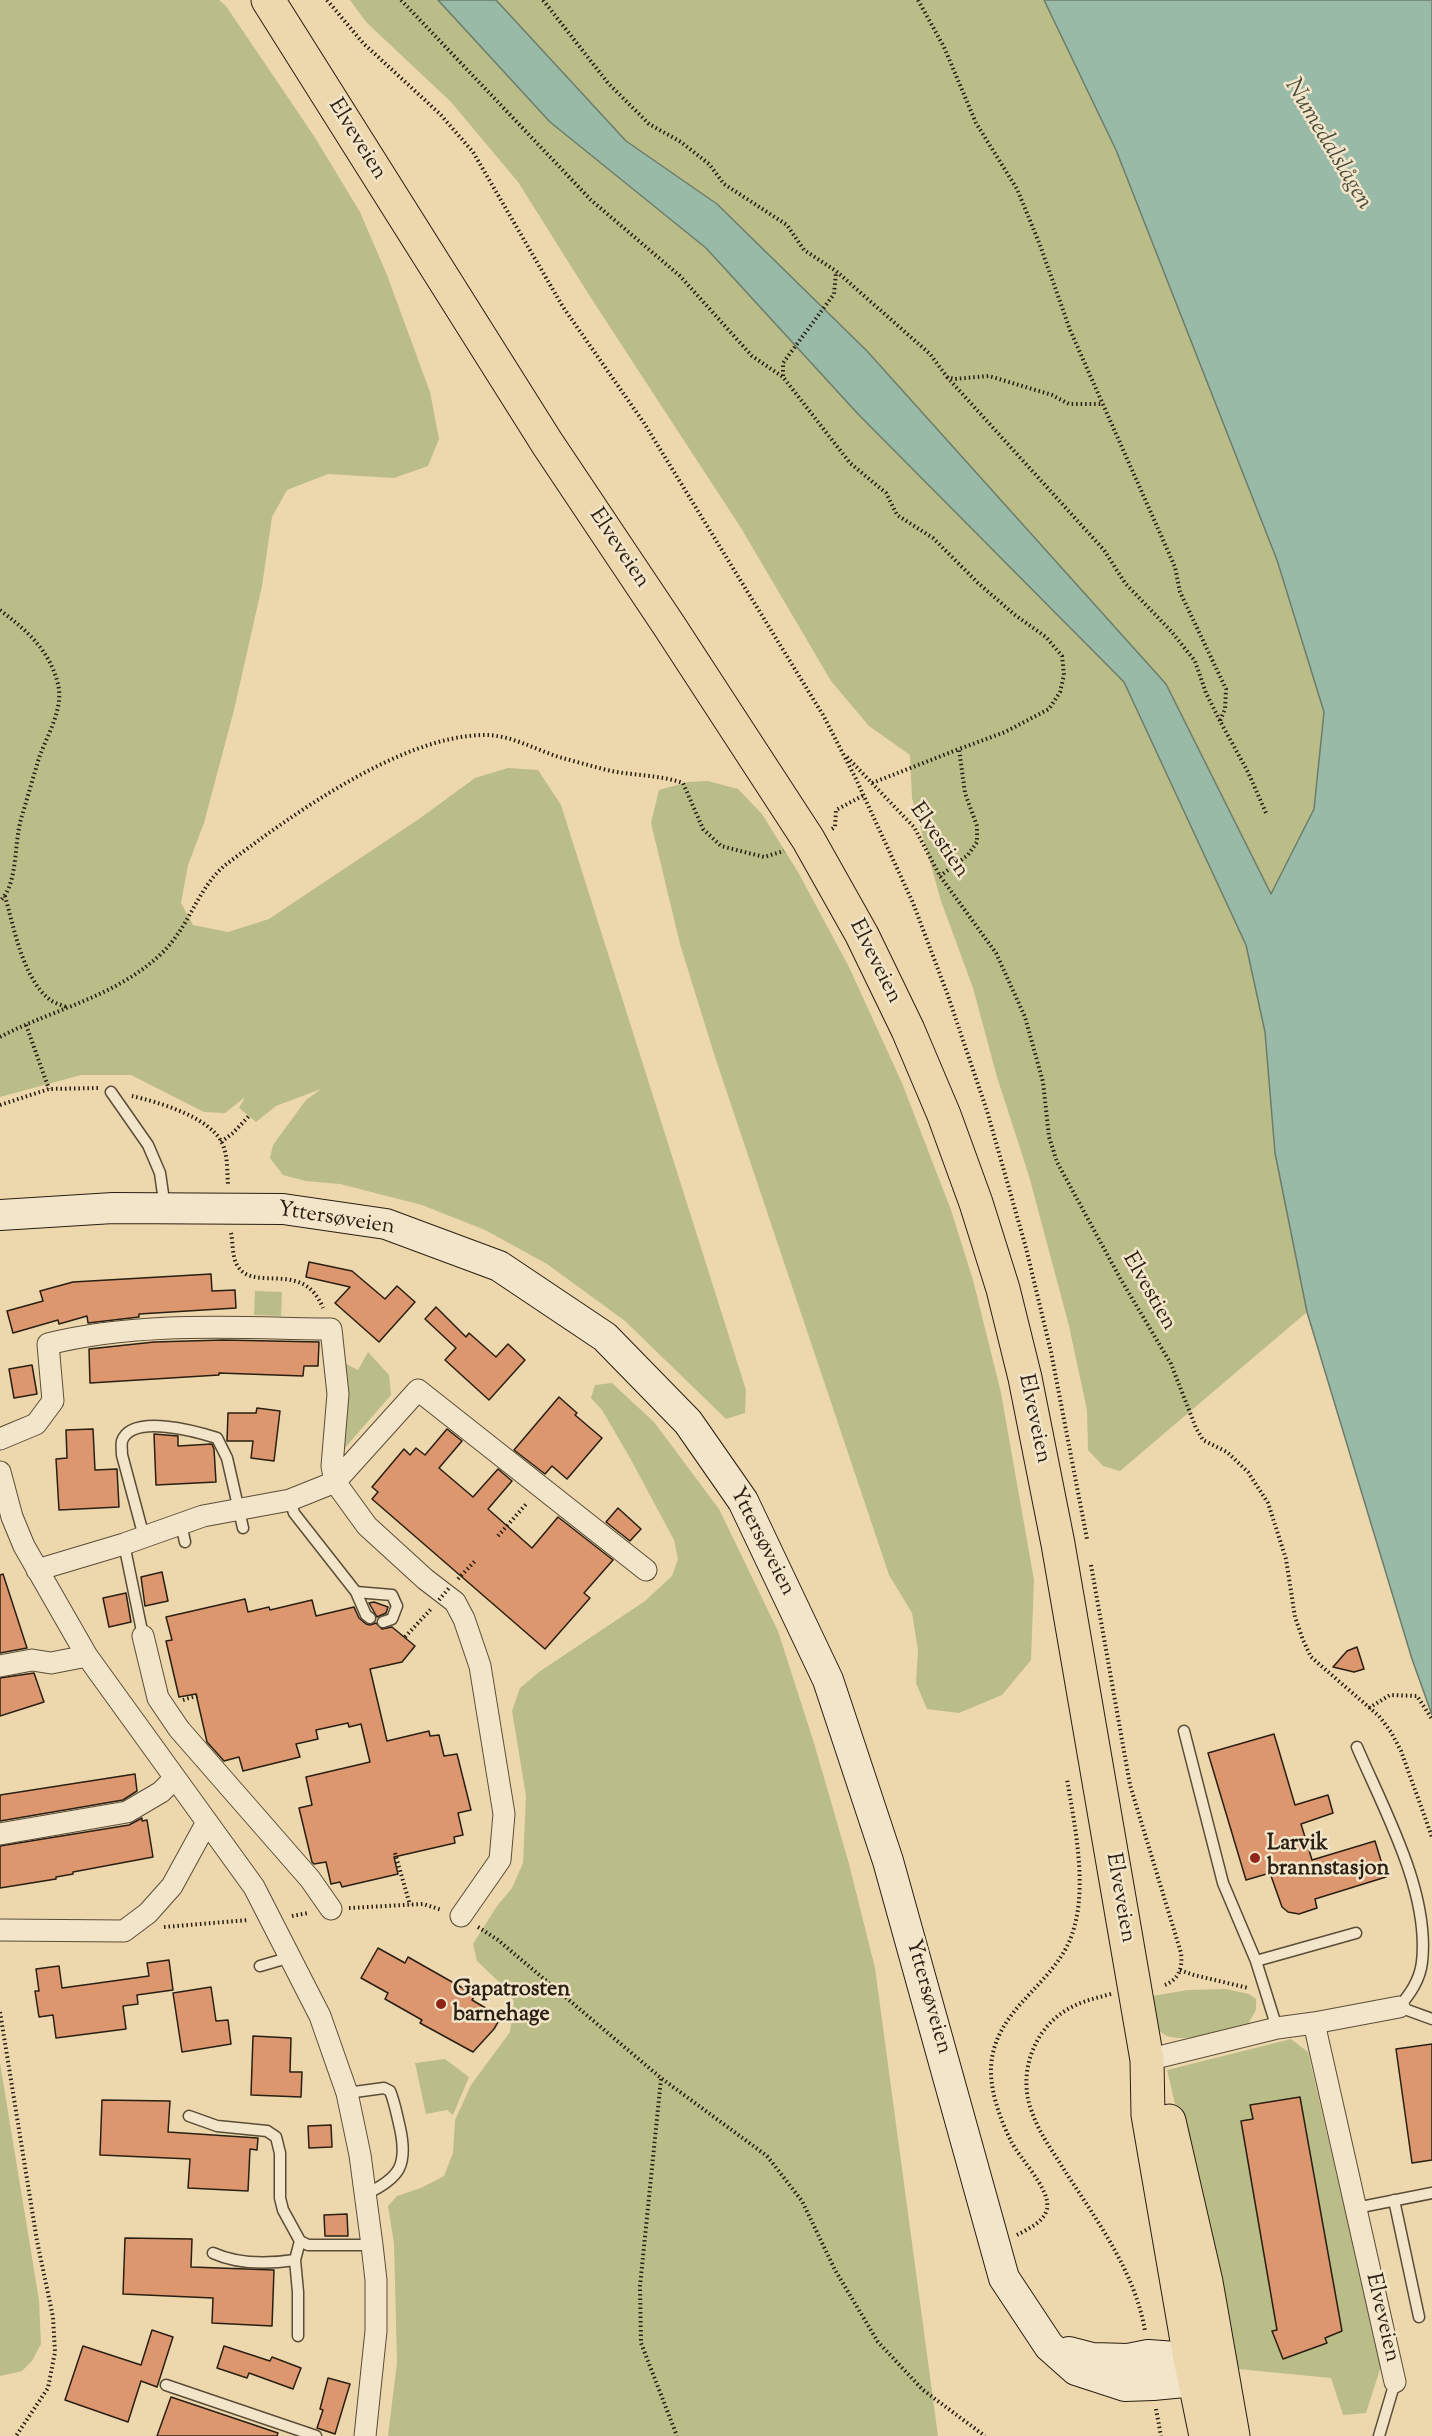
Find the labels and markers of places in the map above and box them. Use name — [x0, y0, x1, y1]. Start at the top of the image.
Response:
place label: Larvik brannstasjon — [1267, 1832, 1390, 1884]
marker: Larvik brannstasjon — [1248, 1851, 1262, 1865]
place label: Gapatrosten barnehage — [453, 1978, 570, 2030]
marker: Gapatrosten barnehage — [434, 1997, 448, 2011]

